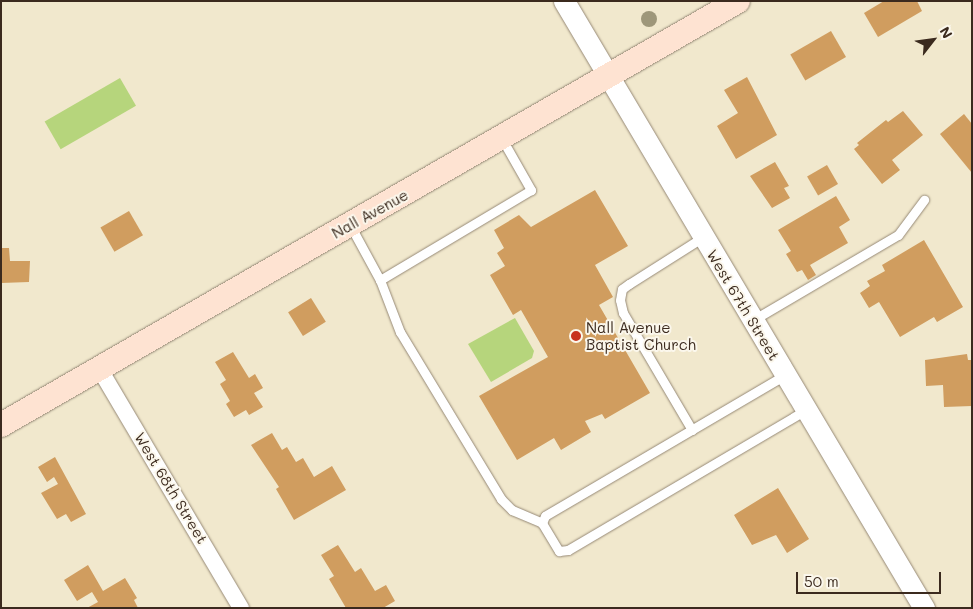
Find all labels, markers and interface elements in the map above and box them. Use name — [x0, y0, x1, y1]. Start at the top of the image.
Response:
north arrow — [908, 15, 958, 65]
text: N — [936, 23, 957, 42]
street label: Nall Avenue — [329, 186, 411, 242]
street label: West 67th Street — [703, 246, 783, 364]
place label: Nall Avenue Baptist Church — [586, 318, 696, 353]
marker: Nall Avenue Baptist Church — [570, 330, 582, 342]
street label: West 68th Street — [131, 429, 211, 547]
scale bar — [798, 562, 943, 594]
text: 50 m — [804, 571, 839, 591]

